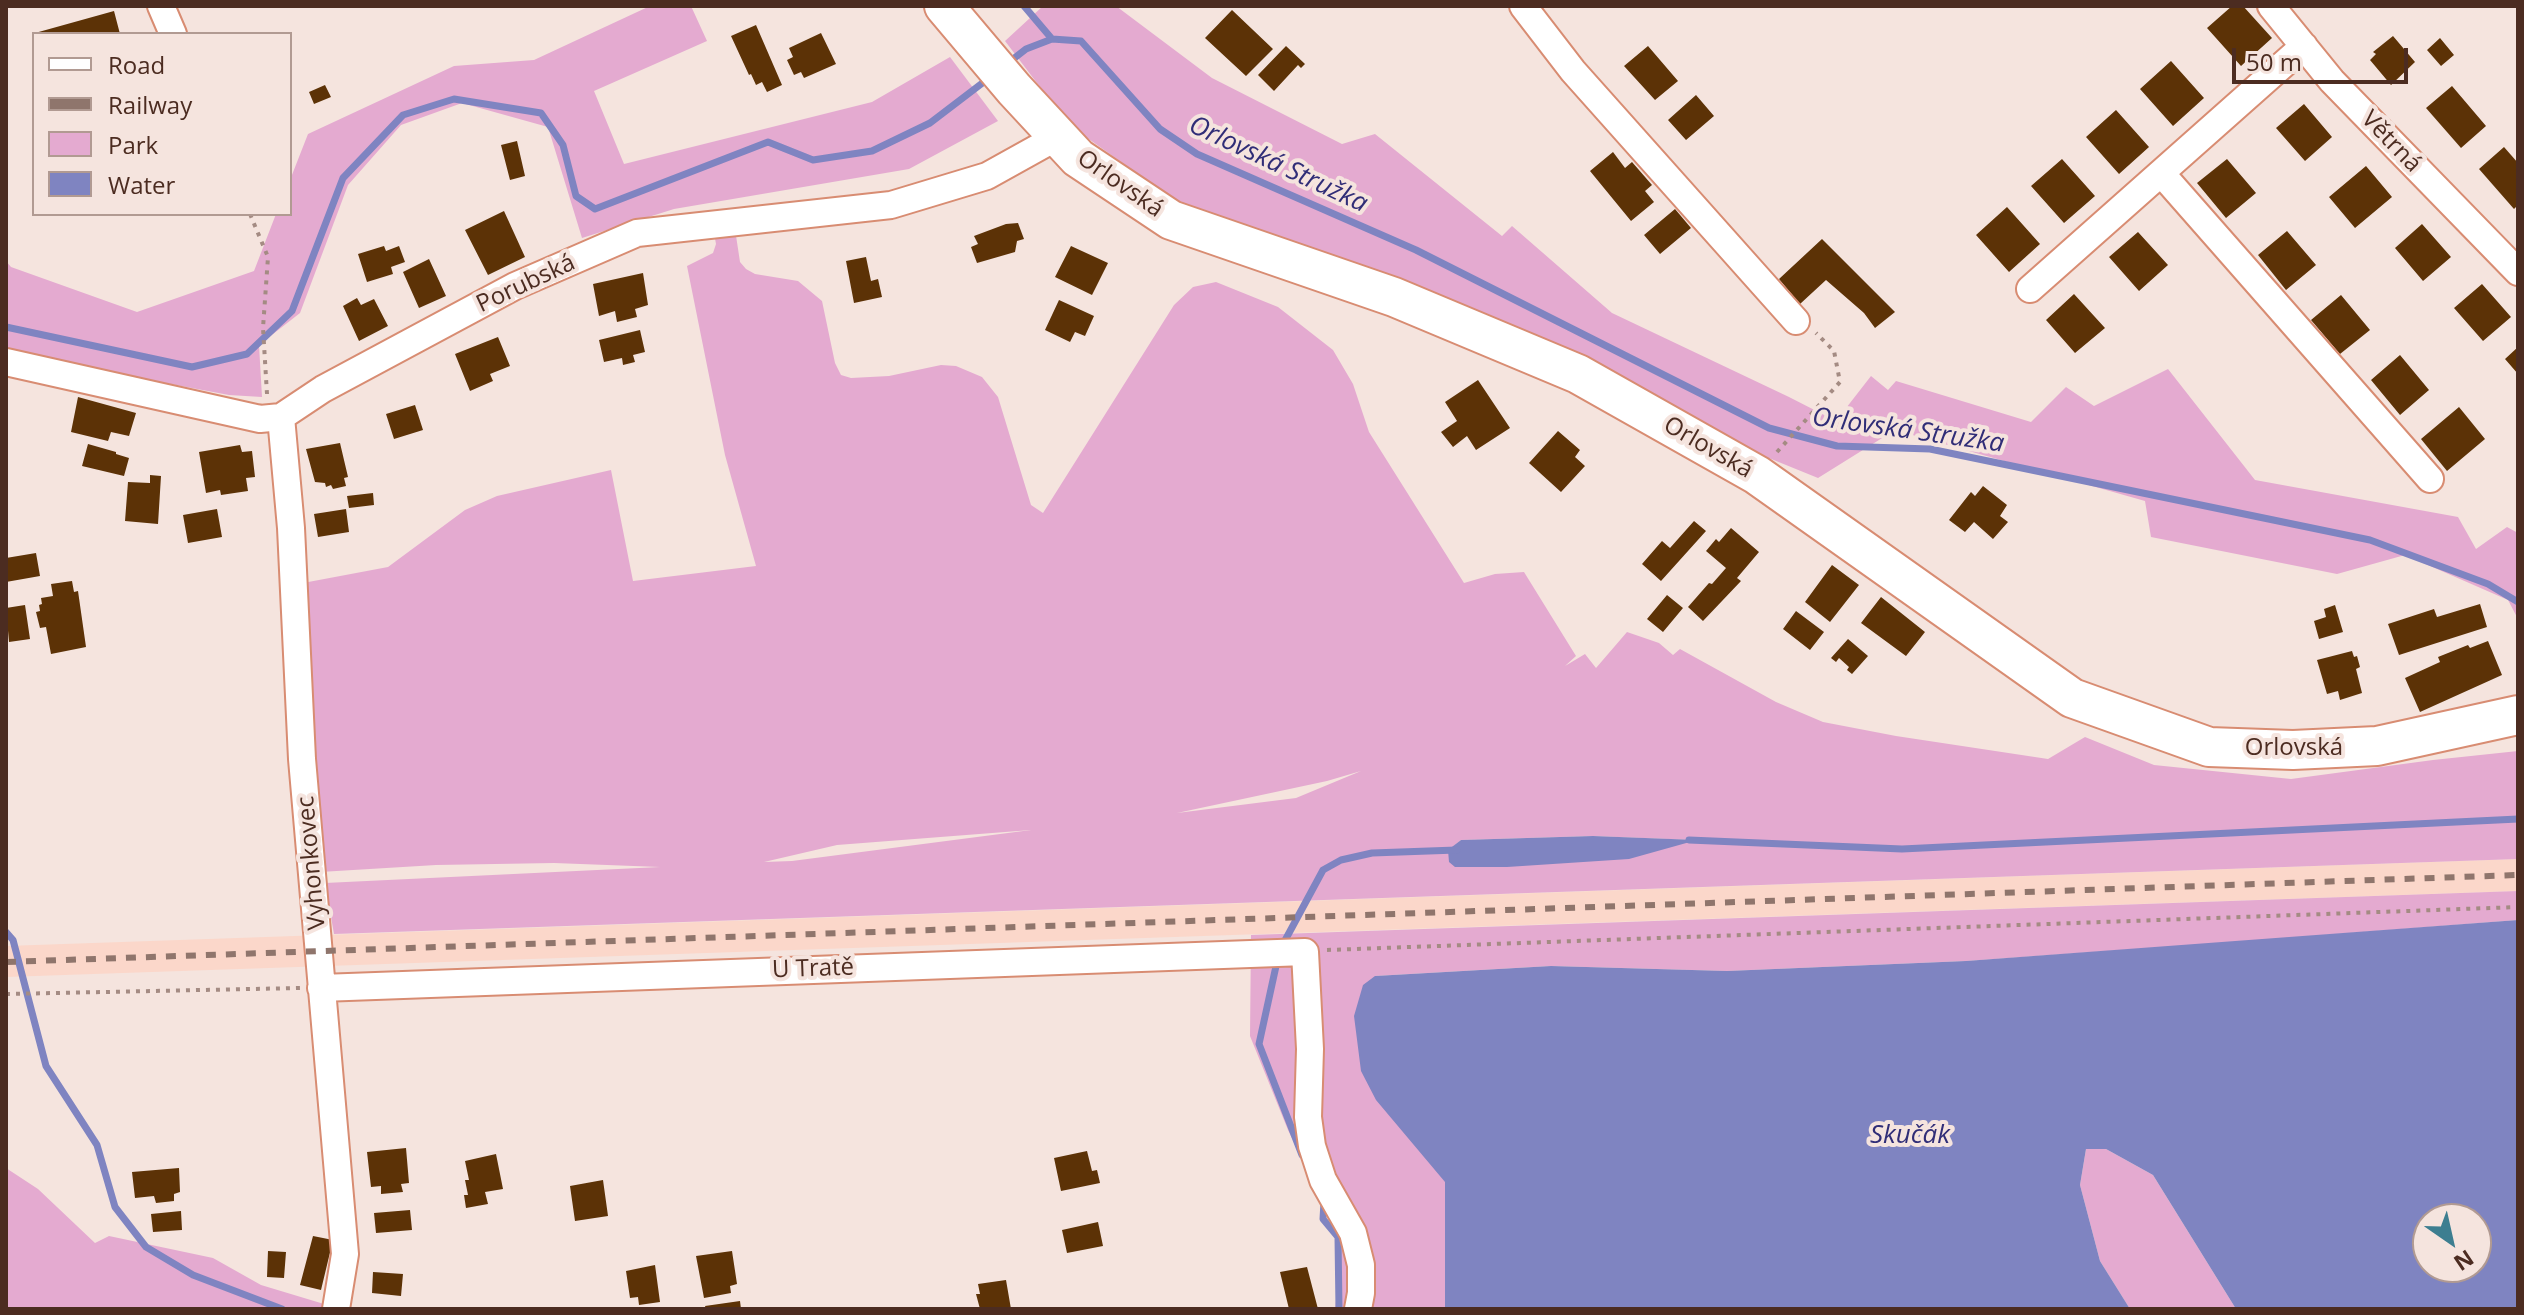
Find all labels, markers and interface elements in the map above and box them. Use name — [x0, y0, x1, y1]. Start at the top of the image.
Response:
legend — [32, 32, 292, 216]
scale bar — [2236, 32, 2412, 82]
text: 50 m — [2246, 45, 2302, 78]
text: Road — [108, 48, 165, 81]
text: Railway — [108, 88, 192, 121]
street label: Větrná — [2355, 105, 2427, 179]
water label: Orlovská Stružka — [1184, 110, 1372, 220]
text: Park — [108, 128, 158, 161]
street label: Orlovská — [1071, 144, 1169, 224]
text: Water — [108, 168, 175, 201]
street label: Porubská — [472, 249, 580, 319]
water label: Orlovská Stružka — [1810, 402, 2006, 460]
street label: Orlovská — [1658, 411, 1758, 485]
street label: Orlovská — [2245, 734, 2343, 762]
street label: Vyhonkovec — [292, 795, 332, 931]
street label: U Tratě — [771, 953, 855, 985]
water label: Skučák — [1870, 1120, 1950, 1152]
north arrow — [2412, 1203, 2492, 1283]
text: N — [2449, 1244, 2480, 1279]

